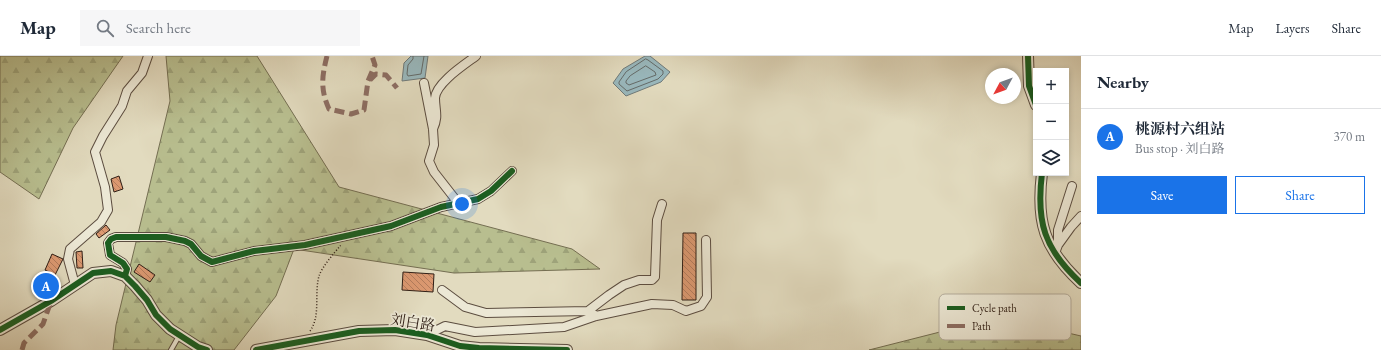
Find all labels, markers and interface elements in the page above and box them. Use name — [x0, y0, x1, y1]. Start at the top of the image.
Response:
search box — [80, 10, 360, 46]
text: Map — [20, 15, 56, 40]
icon: search — [94, 17, 116, 39]
text: Search here — [126, 18, 191, 37]
text: Map — [1228, 19, 1253, 37]
text: Layers — [1275, 19, 1310, 37]
text: Share — [1332, 19, 1361, 37]
north arrow — [985, 68, 1021, 104]
map controls — [1033, 68, 1069, 176]
button: + — [1033, 68, 1069, 104]
text: Nearby — [1097, 71, 1149, 93]
button: − — [1033, 104, 1069, 140]
text: 桃源村六组站 — [1135, 119, 1225, 138]
text: A — [1105, 128, 1115, 145]
text: 370 m — [1334, 128, 1365, 145]
button: layers — [1033, 140, 1069, 176]
text: Bus stop · 刘白路 — [1135, 140, 1225, 157]
button: Save — [1097, 176, 1227, 214]
button: Share — [1235, 176, 1365, 214]
your location — [452, 194, 472, 214]
pin: A — [33, 271, 59, 301]
legend — [939, 294, 1071, 340]
text: Cycle path — [972, 301, 1017, 315]
street label: 刘白路 — [389, 309, 437, 335]
text: Path — [972, 319, 991, 333]

